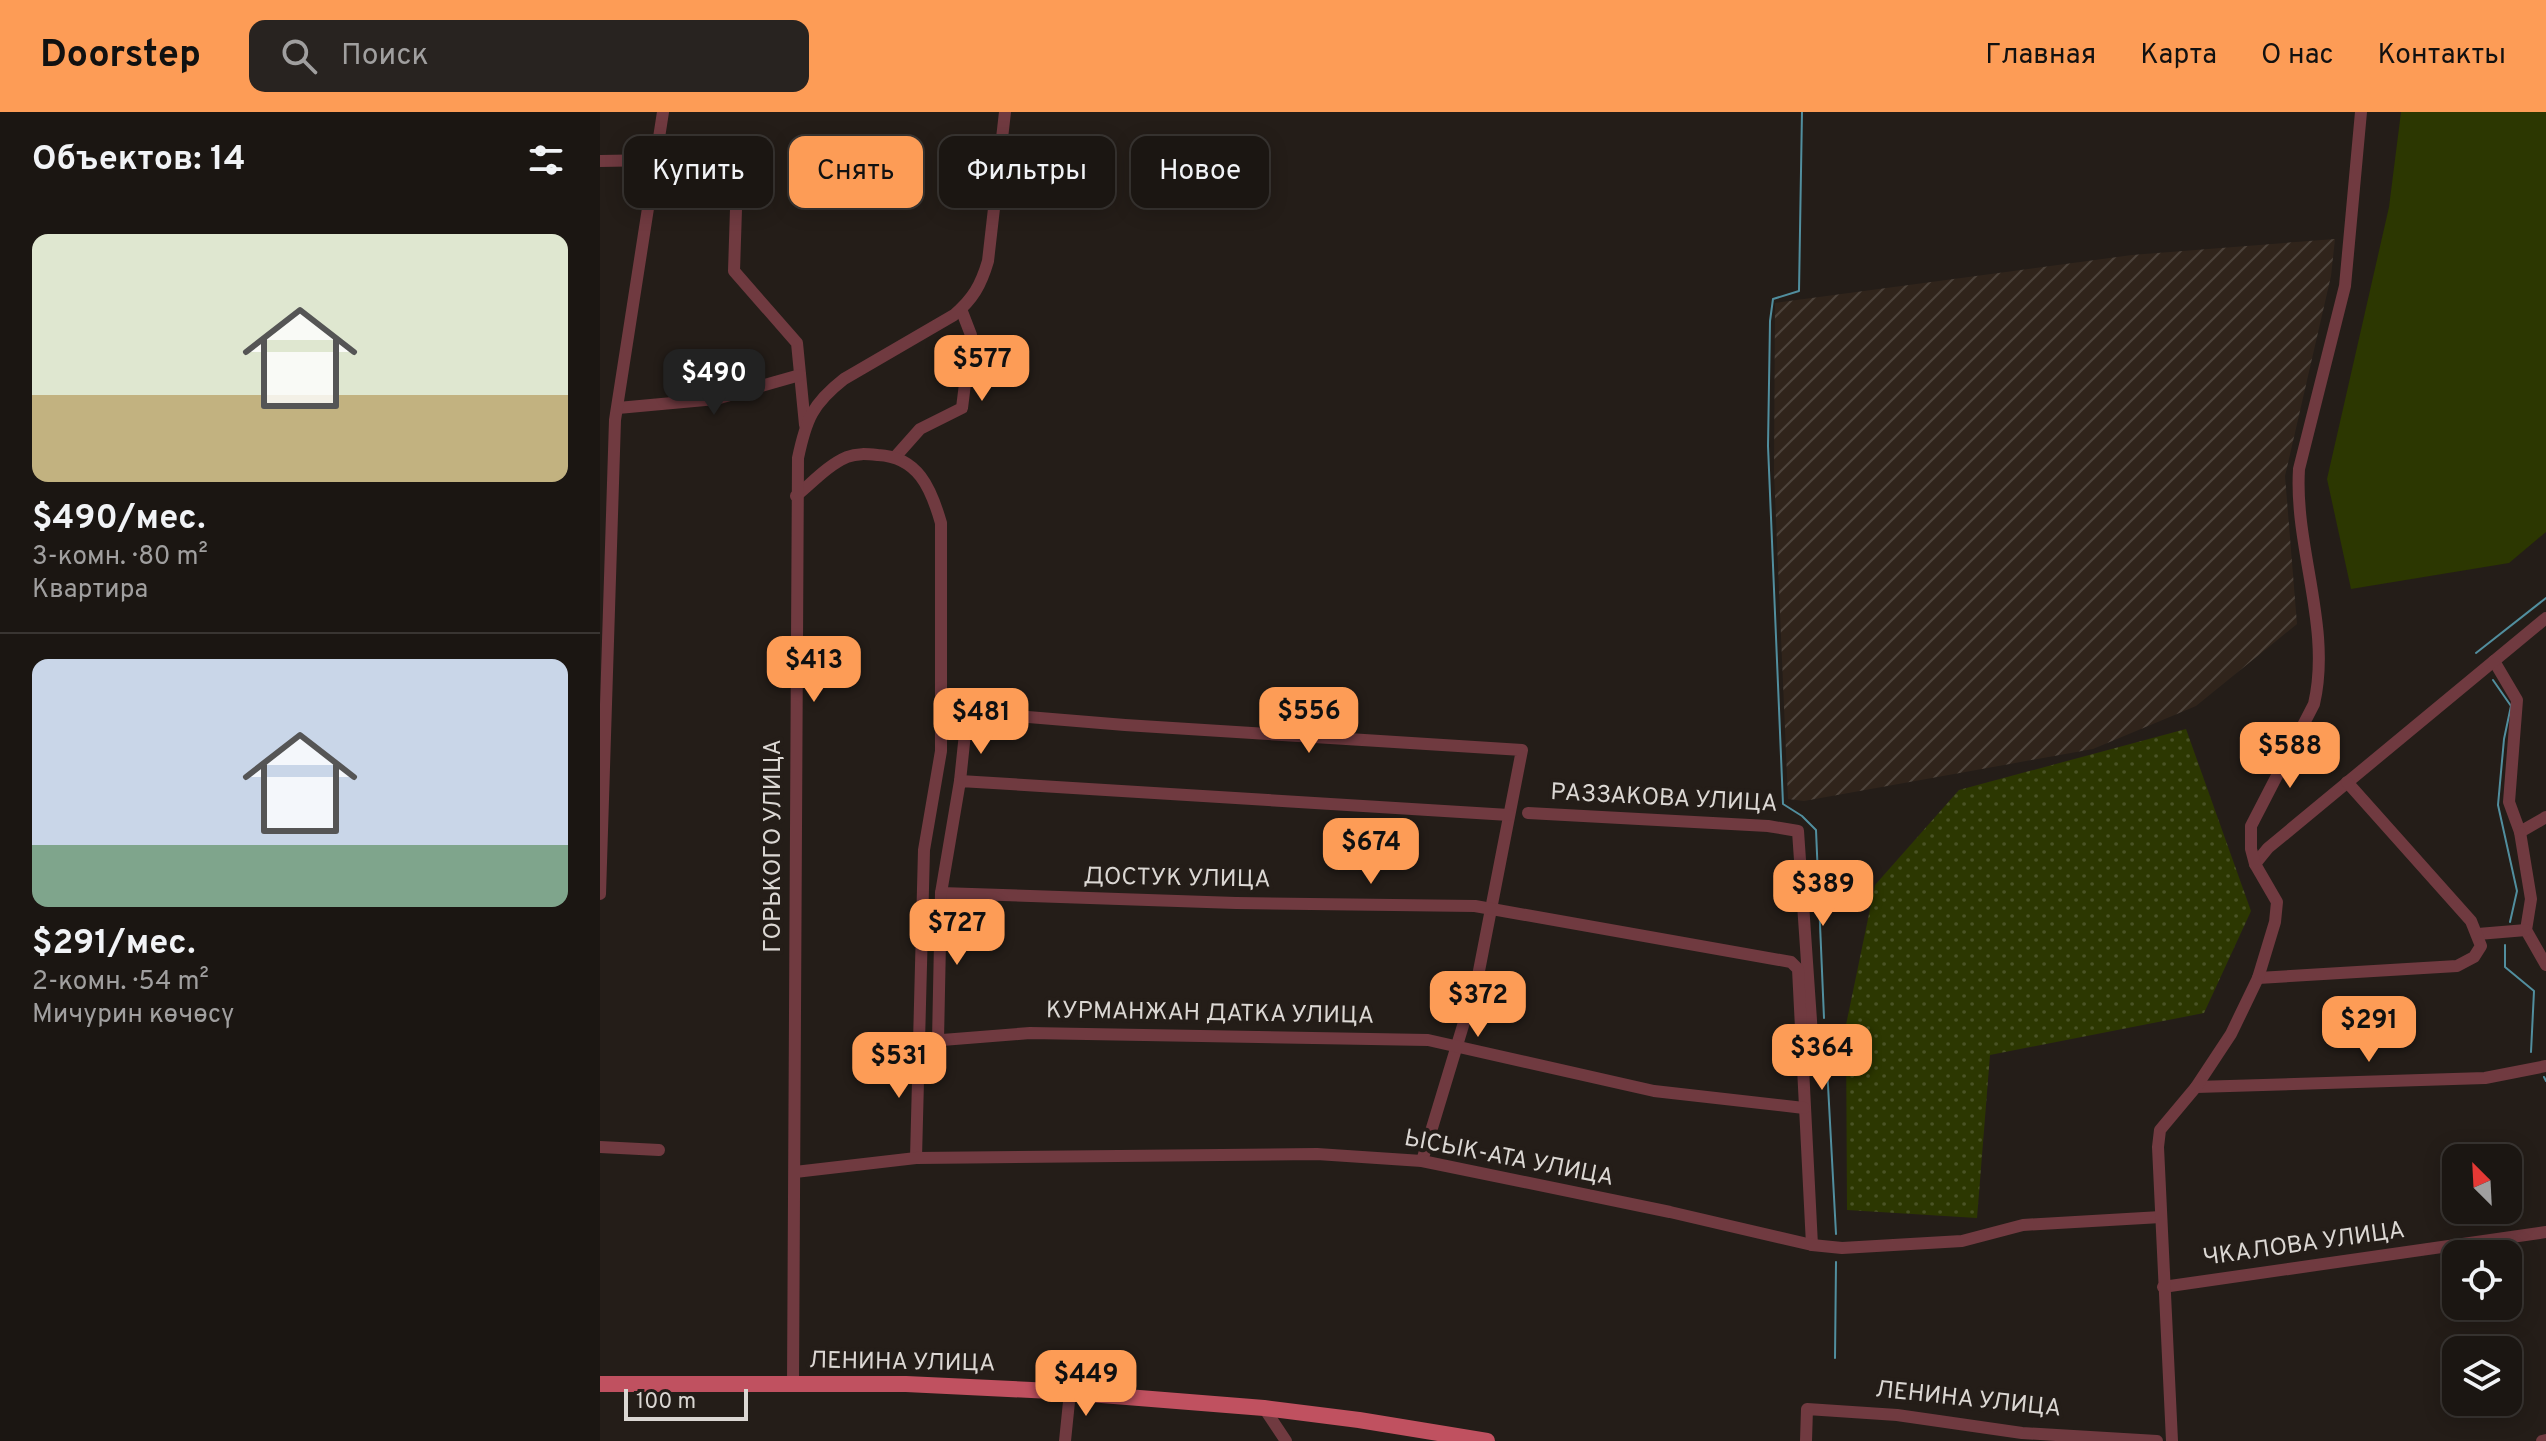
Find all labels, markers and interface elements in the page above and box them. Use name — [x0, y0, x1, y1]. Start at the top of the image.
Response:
search box — [249, 20, 809, 92]
text: Doorstep — [40, 32, 201, 81]
icon: search — [277, 34, 321, 78]
text: Поиск — [341, 38, 429, 75]
text: Главная — [1985, 38, 2096, 74]
text: Карта — [2140, 38, 2217, 74]
text: О нас — [2261, 38, 2334, 74]
text: Контакты — [2378, 38, 2506, 74]
chip: Купить — [624, 136, 773, 208]
chip: Снять — [789, 136, 923, 208]
chip: Фильтры — [939, 136, 1115, 208]
chip: Новое — [1131, 136, 1269, 208]
icon: filters — [524, 138, 568, 182]
text: Объектов: 14 — [32, 139, 246, 182]
icon: home — [228, 286, 372, 430]
pin: $577 — [935, 335, 1029, 403]
text: $577 — [952, 344, 1012, 377]
pin: $490 — [667, 349, 761, 417]
text: $490 — [681, 358, 747, 391]
text: $490/мес. — [32, 498, 205, 541]
text: 3-комн. · 80 m² — [32, 541, 208, 574]
text: Квартира — [32, 574, 148, 607]
pin: $413 — [767, 636, 861, 704]
text: $413 — [785, 645, 843, 678]
pin: $556 — [1262, 687, 1356, 755]
pin: $481 — [934, 688, 1028, 756]
text: $556 — [1277, 696, 1341, 729]
text: $481 — [951, 697, 1011, 730]
icon: home — [228, 711, 372, 855]
pin: $588 — [2243, 722, 2337, 790]
text: $588 — [2258, 731, 2322, 764]
street label: ГОРЬКОГО УЛИЦА — [759, 739, 789, 953]
street label: РАЗЗАКОВА УЛИЦА — [1550, 778, 1778, 820]
pin: $674 — [1324, 818, 1418, 886]
text: $674 — [1341, 827, 1401, 860]
pin: $389 — [1776, 860, 1870, 928]
street label: ДОСТУК УЛИЦА — [1083, 862, 1271, 896]
text: $389 — [1791, 869, 1855, 902]
pin: $727 — [910, 899, 1004, 967]
text: $727 — [928, 908, 986, 941]
text: $291/мес. — [32, 923, 196, 966]
text: 2-комн. · 54 m² — [32, 966, 209, 999]
pin: $372 — [1431, 971, 1525, 1039]
text: $372 — [1448, 980, 1508, 1013]
street label: КУРМАНЖАН ДАТКА УЛИЦА — [1046, 996, 1374, 1032]
pin: $291 — [2322, 996, 2416, 1064]
text: Мичурин көчөсү — [32, 999, 234, 1032]
text: $291 — [2340, 1005, 2398, 1038]
pin: $364 — [1775, 1024, 1869, 1092]
pin: $531 — [852, 1032, 946, 1100]
text: $364 — [1790, 1033, 1854, 1066]
text: $531 — [870, 1041, 928, 1074]
street label: ЫСЫК-АТА УЛИЦА — [1402, 1124, 1616, 1194]
north arrow — [2442, 1144, 2522, 1224]
map controls — [2442, 1144, 2522, 1416]
street label: ЧКАЛОВА УЛИЦА — [2201, 1216, 2407, 1274]
button: locate — [2442, 1240, 2522, 1320]
button: layers — [2442, 1336, 2522, 1416]
street label: ЛЕНИНА УЛИЦА — [808, 1346, 996, 1380]
pin: $449 — [1039, 1350, 1133, 1418]
text: $449 — [1053, 1359, 1119, 1392]
street label: ЛЕНИНА УЛИЦА — [1873, 1375, 2063, 1425]
scale bar — [624, 1385, 748, 1421]
text: 100 m — [636, 1389, 696, 1416]

